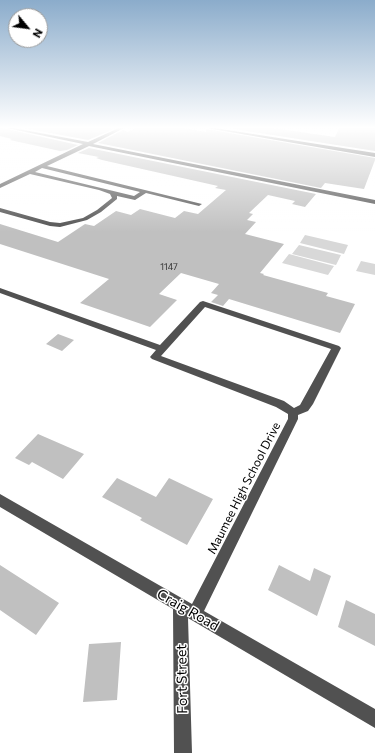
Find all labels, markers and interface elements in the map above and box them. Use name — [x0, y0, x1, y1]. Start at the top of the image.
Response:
north arrow — [8, 8, 48, 48]
text: N — [30, 27, 46, 40]
house number: 1147 — [160, 262, 178, 272]
street label: Maumee High School Drive — [204, 420, 284, 556]
street label: Craig Road — [154, 585, 222, 635]
street label: Fort Street — [173, 644, 191, 714]

